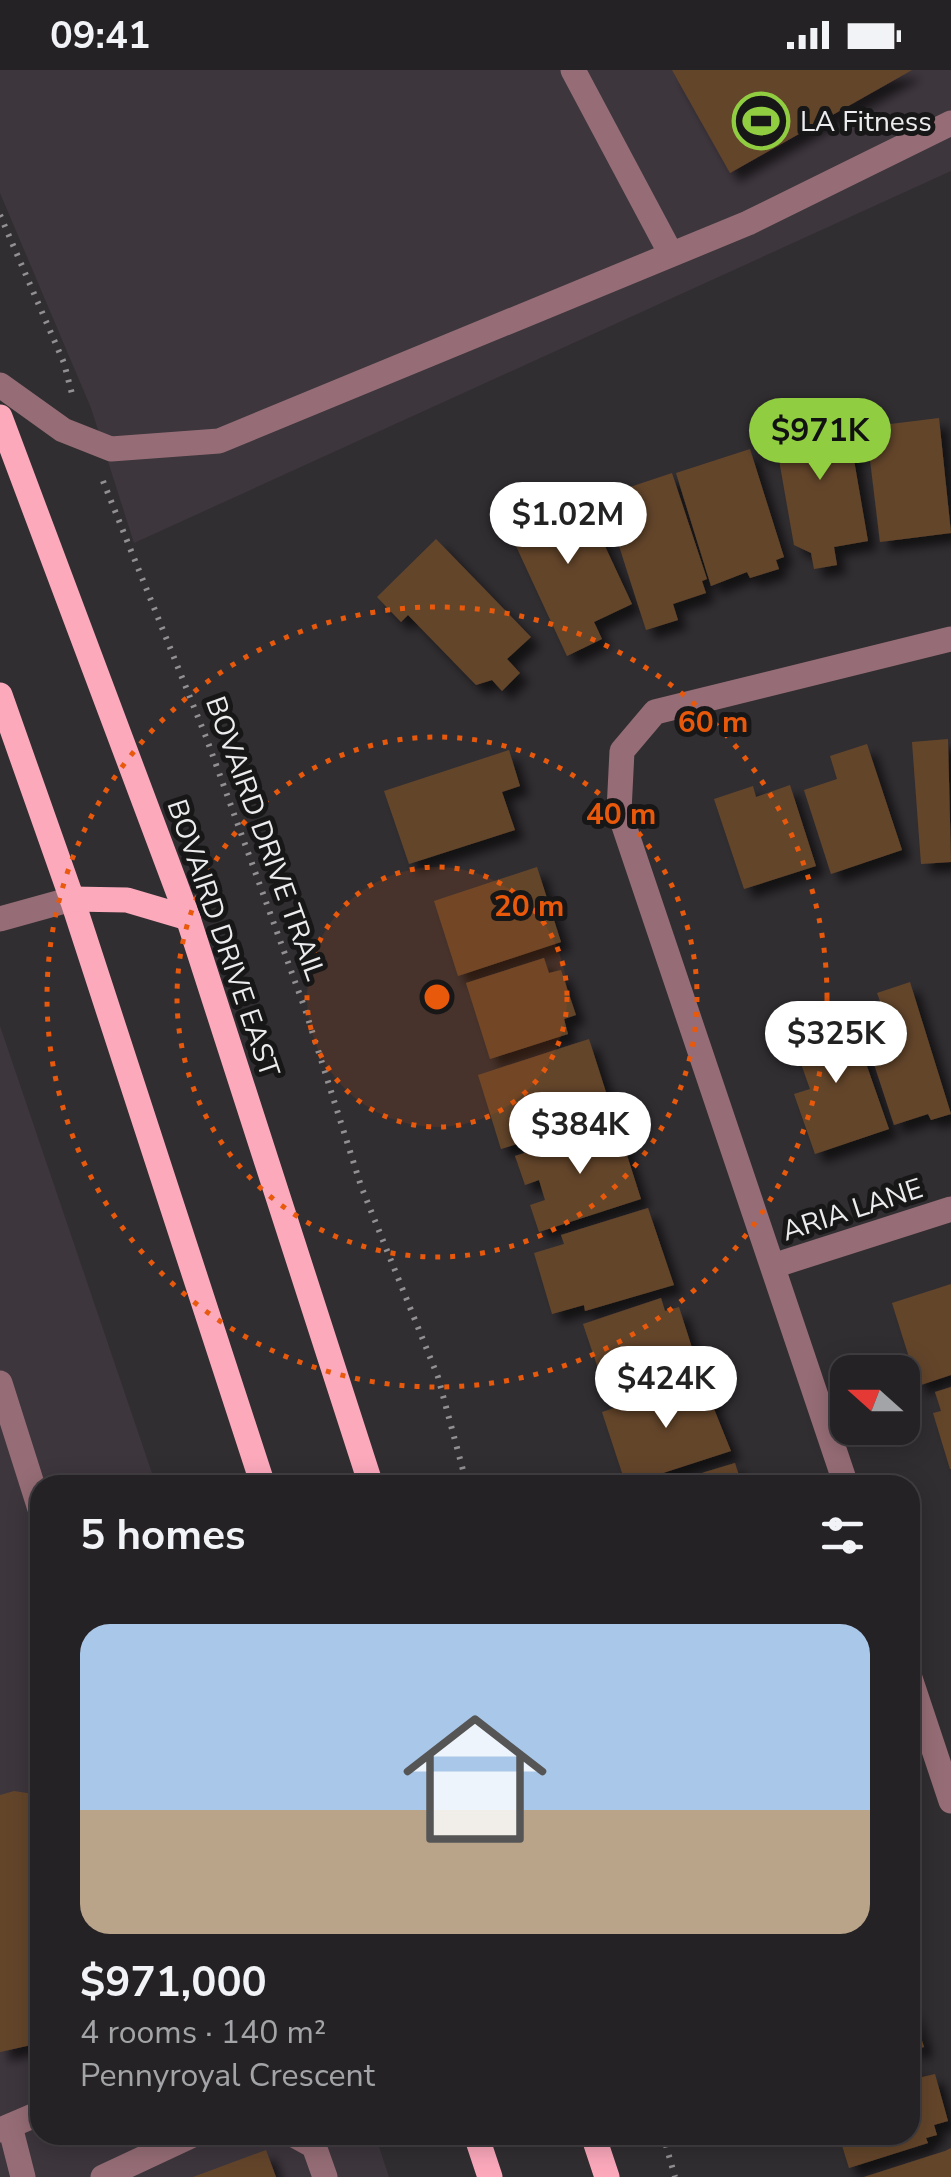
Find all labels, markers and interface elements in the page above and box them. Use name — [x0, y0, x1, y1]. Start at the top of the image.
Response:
text: 09:41 — [50, 10, 151, 61]
sports icon: LA Fitness — [731, 91, 791, 151]
place label: LA Fitness — [800, 103, 932, 141]
pin: $971K — [750, 398, 890, 483]
text: $971K — [771, 409, 869, 452]
pin: $1.02M — [487, 482, 649, 567]
text: $1.02M — [512, 493, 624, 536]
street label: BOVAIRD DRIVE TRAIL — [196, 691, 334, 986]
text: 60 m — [678, 702, 748, 743]
street label: BOVAIRD DRIVE EAST — [158, 794, 288, 1082]
text: 40 m — [586, 794, 656, 835]
text: 20 m — [494, 886, 564, 927]
centre of rings — [419, 979, 455, 1015]
pin: $325K — [766, 1001, 906, 1086]
text: $325K — [787, 1012, 885, 1055]
pin: $384K — [510, 1092, 650, 1177]
text: $384K — [531, 1103, 629, 1146]
street label: ARIA LANE — [777, 1169, 928, 1251]
pin: $424K — [596, 1346, 736, 1431]
north arrow — [830, 1355, 920, 1445]
map controls — [830, 1355, 920, 1445]
text: $424K — [617, 1357, 715, 1400]
text: 5 homes — [80, 1507, 245, 1564]
icon: filters — [815, 1508, 870, 1563]
icon: home — [385, 1689, 565, 1869]
text: $971,000 — [80, 1954, 267, 2011]
text: 4 rooms · 140 m² — [80, 2011, 326, 2054]
text: Pennyroyal Crescent — [80, 2054, 375, 2097]

